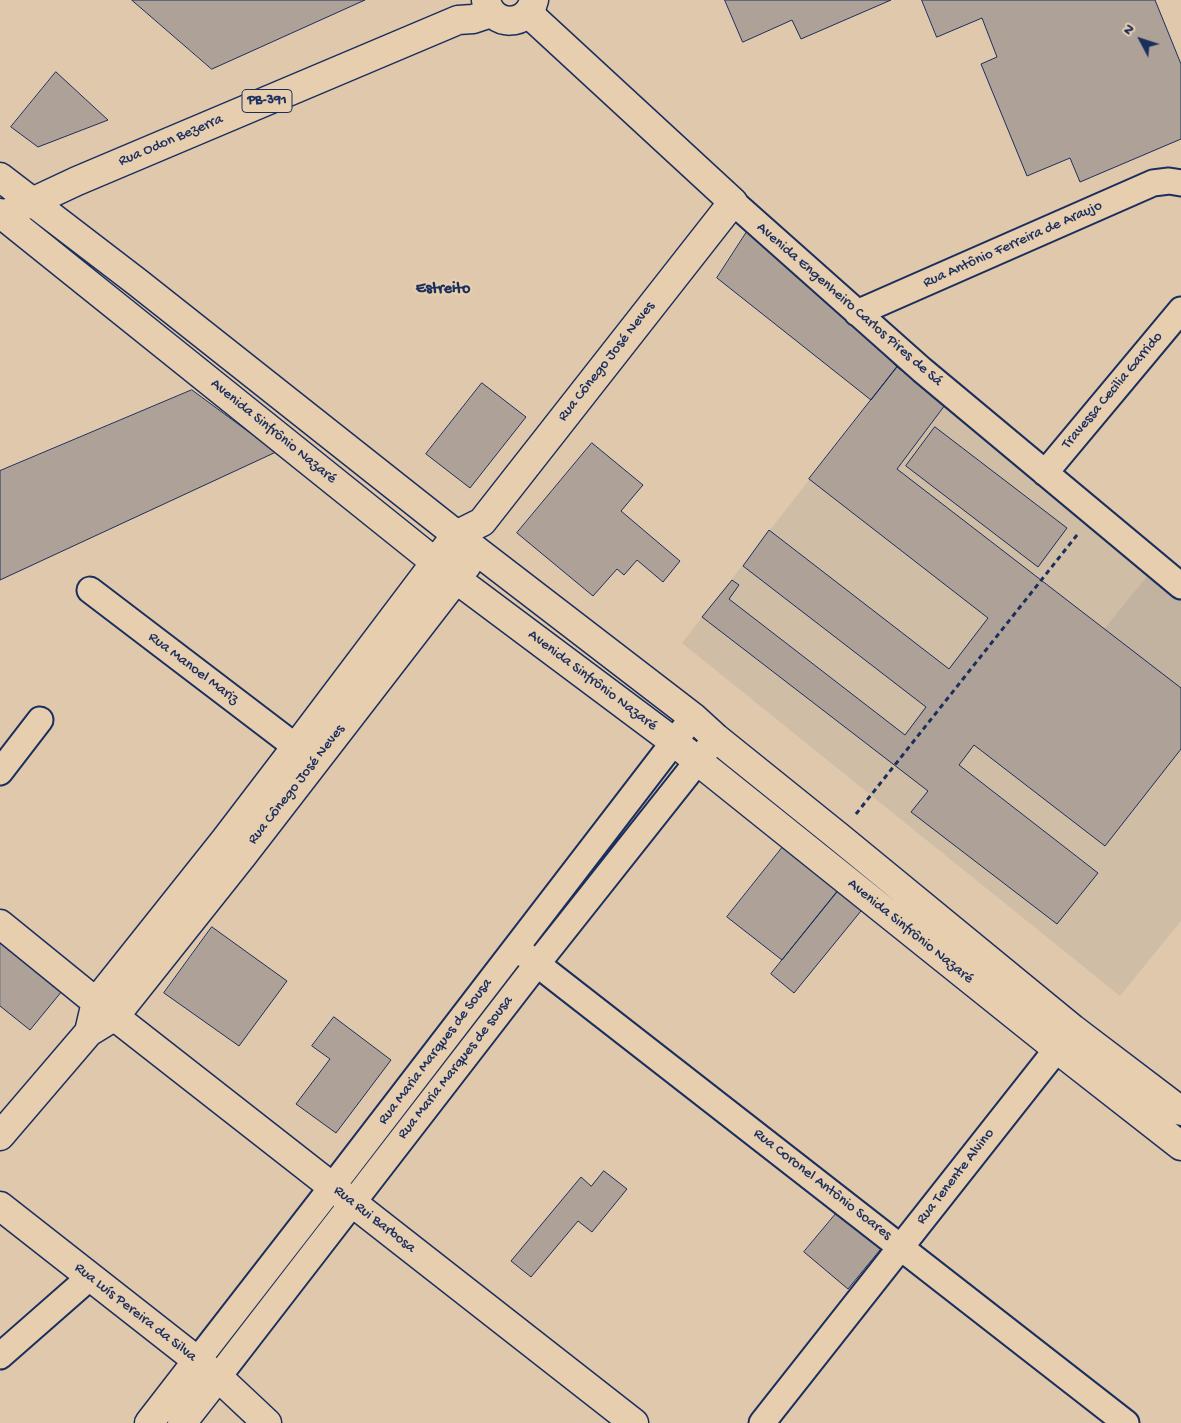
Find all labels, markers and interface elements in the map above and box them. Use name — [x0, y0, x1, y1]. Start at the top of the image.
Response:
north arrow — [1116, 15, 1166, 65]
text: N — [1120, 21, 1139, 39]
road number: PB-391 — [242, 90, 292, 112]
street label: Rua Odon Bezerra — [116, 111, 226, 171]
street label: Rua Antônio Ferreira de Araujo — [921, 197, 1105, 293]
street label: Avenida Engenheiro Carlos Pires de Sá — [752, 219, 946, 391]
district label: Estreito — [416, 280, 470, 300]
street label: Rua Cônego José Neves — [555, 298, 659, 426]
street label: Travessa Cecilia Garrido — [1059, 329, 1167, 453]
street label: Avenida Sinfrônio Nazaré — [206, 376, 340, 488]
street label: Avenida Sinfrônio Nazaré — [524, 627, 660, 735]
street label: Rua Manoel Mariz — [144, 629, 242, 709]
street label: Rua Cônego José Neves — [245, 721, 349, 849]
street label: Avenida Sinfrônio Nazaré — [843, 876, 977, 988]
street label: Rua Maria Marques de Sousa — [375, 975, 497, 1129]
street label: Rua Maria Marques de sousa — [394, 993, 518, 1143]
street label: Rua Coronel Antônio Soares — [749, 1125, 895, 1245]
street label: Rua Tenente Alvino — [913, 1126, 999, 1228]
street label: Rua Rui Barbosa — [329, 1182, 419, 1258]
street label: Rua Luís Pereira da Silva — [70, 1260, 200, 1366]

